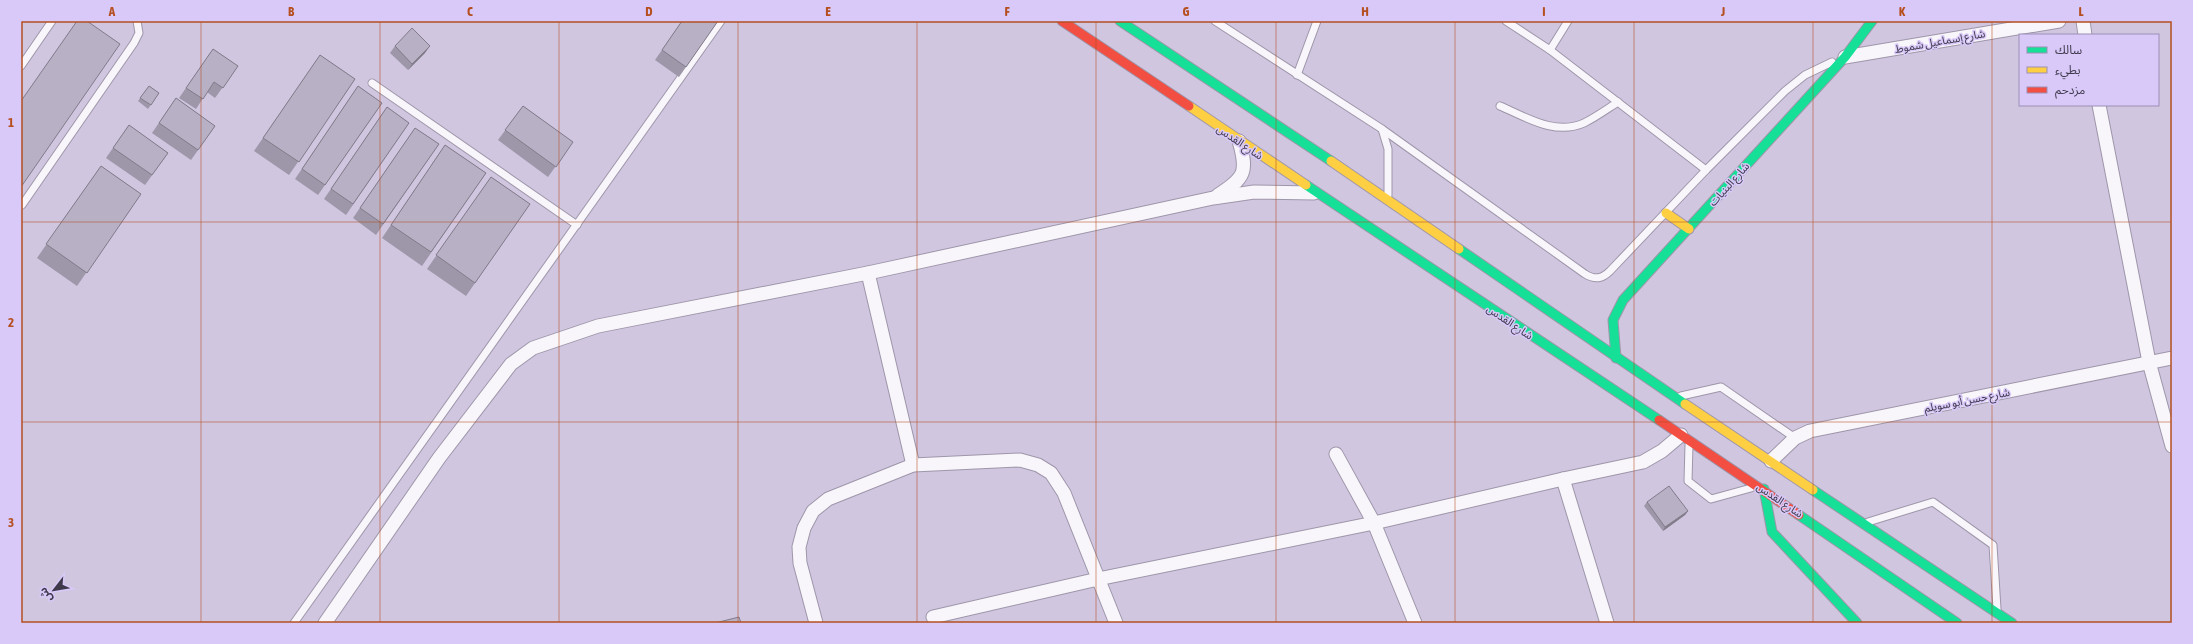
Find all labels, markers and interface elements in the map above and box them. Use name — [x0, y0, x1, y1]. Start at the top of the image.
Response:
text: A — [108, 4, 116, 19]
text: B — [288, 4, 295, 19]
text: C — [467, 4, 473, 19]
text: D — [645, 4, 653, 19]
text: E — [825, 4, 831, 19]
text: F — [1004, 4, 1010, 19]
text: G — [1183, 4, 1190, 19]
text: H — [1361, 4, 1369, 19]
text: I — [1542, 4, 1546, 19]
text: J — [1720, 4, 1725, 19]
text: K — [1899, 4, 1906, 19]
text: L — [2078, 4, 2084, 19]
street label: شارع إسماعيل شموط — [1894, 27, 1987, 57]
legend — [2019, 34, 2159, 106]
text: سالك — [2055, 43, 2082, 57]
text: بطيء — [2055, 63, 2081, 80]
text: مزدحم — [2055, 83, 2085, 99]
text: 1 — [8, 115, 14, 130]
street label: شارع القدس — [1214, 122, 1266, 164]
street label: شارع البنيات — [1706, 160, 1753, 209]
street label: شارع القدس — [1484, 302, 1536, 344]
text: 2 — [8, 315, 14, 330]
street label: شارع حسن أبو سويلم — [1923, 385, 2012, 417]
street label: شارع القدس — [1754, 480, 1806, 522]
text: 3 — [8, 515, 14, 530]
north arrow — [34, 570, 74, 610]
text: ش — [36, 585, 55, 605]

